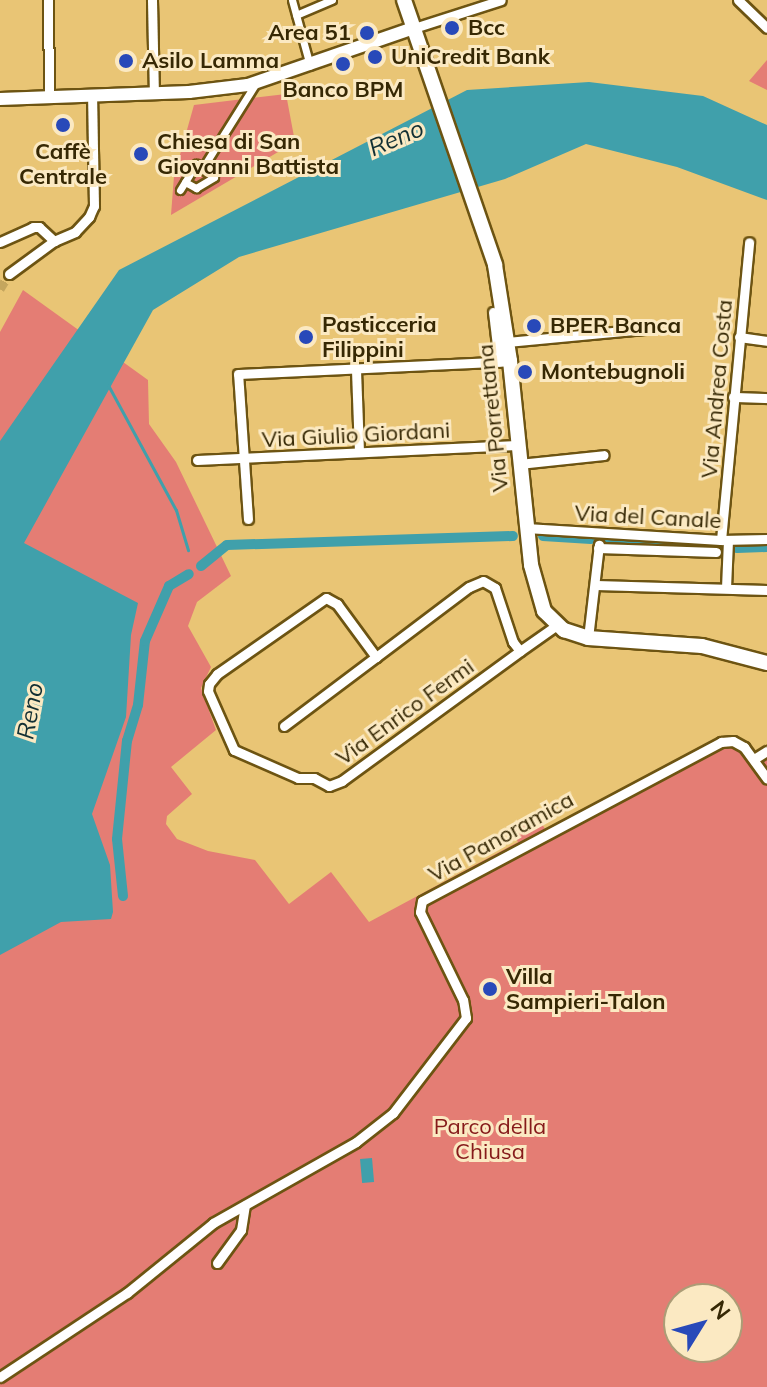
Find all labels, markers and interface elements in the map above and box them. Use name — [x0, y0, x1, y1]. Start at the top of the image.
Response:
place label: Bcc — [468, 15, 505, 41]
marker: Bcc — [443, 19, 461, 37]
place label: Area 51 — [268, 20, 351, 46]
marker: Area 51 — [358, 24, 376, 42]
place label: UniCredit Bank — [391, 44, 550, 70]
place label: Asilo Lamma — [142, 48, 279, 74]
marker: UniCredit Bank — [366, 48, 384, 66]
marker: Asilo Lamma — [117, 52, 135, 70]
marker: Banco BPM — [334, 55, 352, 73]
place label: Banco BPM — [283, 77, 403, 103]
water label: Reno — [364, 114, 428, 162]
marker: Caffè Centrale — [54, 116, 72, 134]
place label: Chiesa di San Giovanni Battista — [157, 128, 339, 180]
place label: Caffè Centrale — [19, 138, 107, 190]
marker: Chiesa di San Giovanni Battista — [132, 145, 150, 163]
street label: Via Andrea Costa — [696, 299, 738, 479]
place label: Pasticceria Filippini — [322, 311, 437, 362]
place label: BPER Banca — [550, 313, 681, 339]
marker: BPER Banca — [525, 317, 543, 335]
marker: Pasticceria Filippini — [297, 328, 315, 346]
street label: Via Porrettana — [472, 343, 514, 493]
place label: Montebugnoli — [541, 359, 685, 385]
marker: Montebugnoli — [516, 363, 534, 381]
street label: Via Giulio Giordani — [261, 417, 451, 453]
street label: Via del Canale — [574, 500, 722, 534]
street label: Via Enrico Fermi — [331, 653, 479, 771]
water label: Reno — [11, 680, 49, 742]
street label: Via Panoramica — [424, 786, 578, 888]
place label: Villa Sampieri-Talon — [506, 963, 666, 1014]
marker: Villa Sampieri-Talon — [481, 980, 499, 998]
park label: Parco della Chiusa — [434, 1113, 546, 1164]
north arrow — [663, 1283, 743, 1363]
text: N — [704, 1295, 737, 1325]

